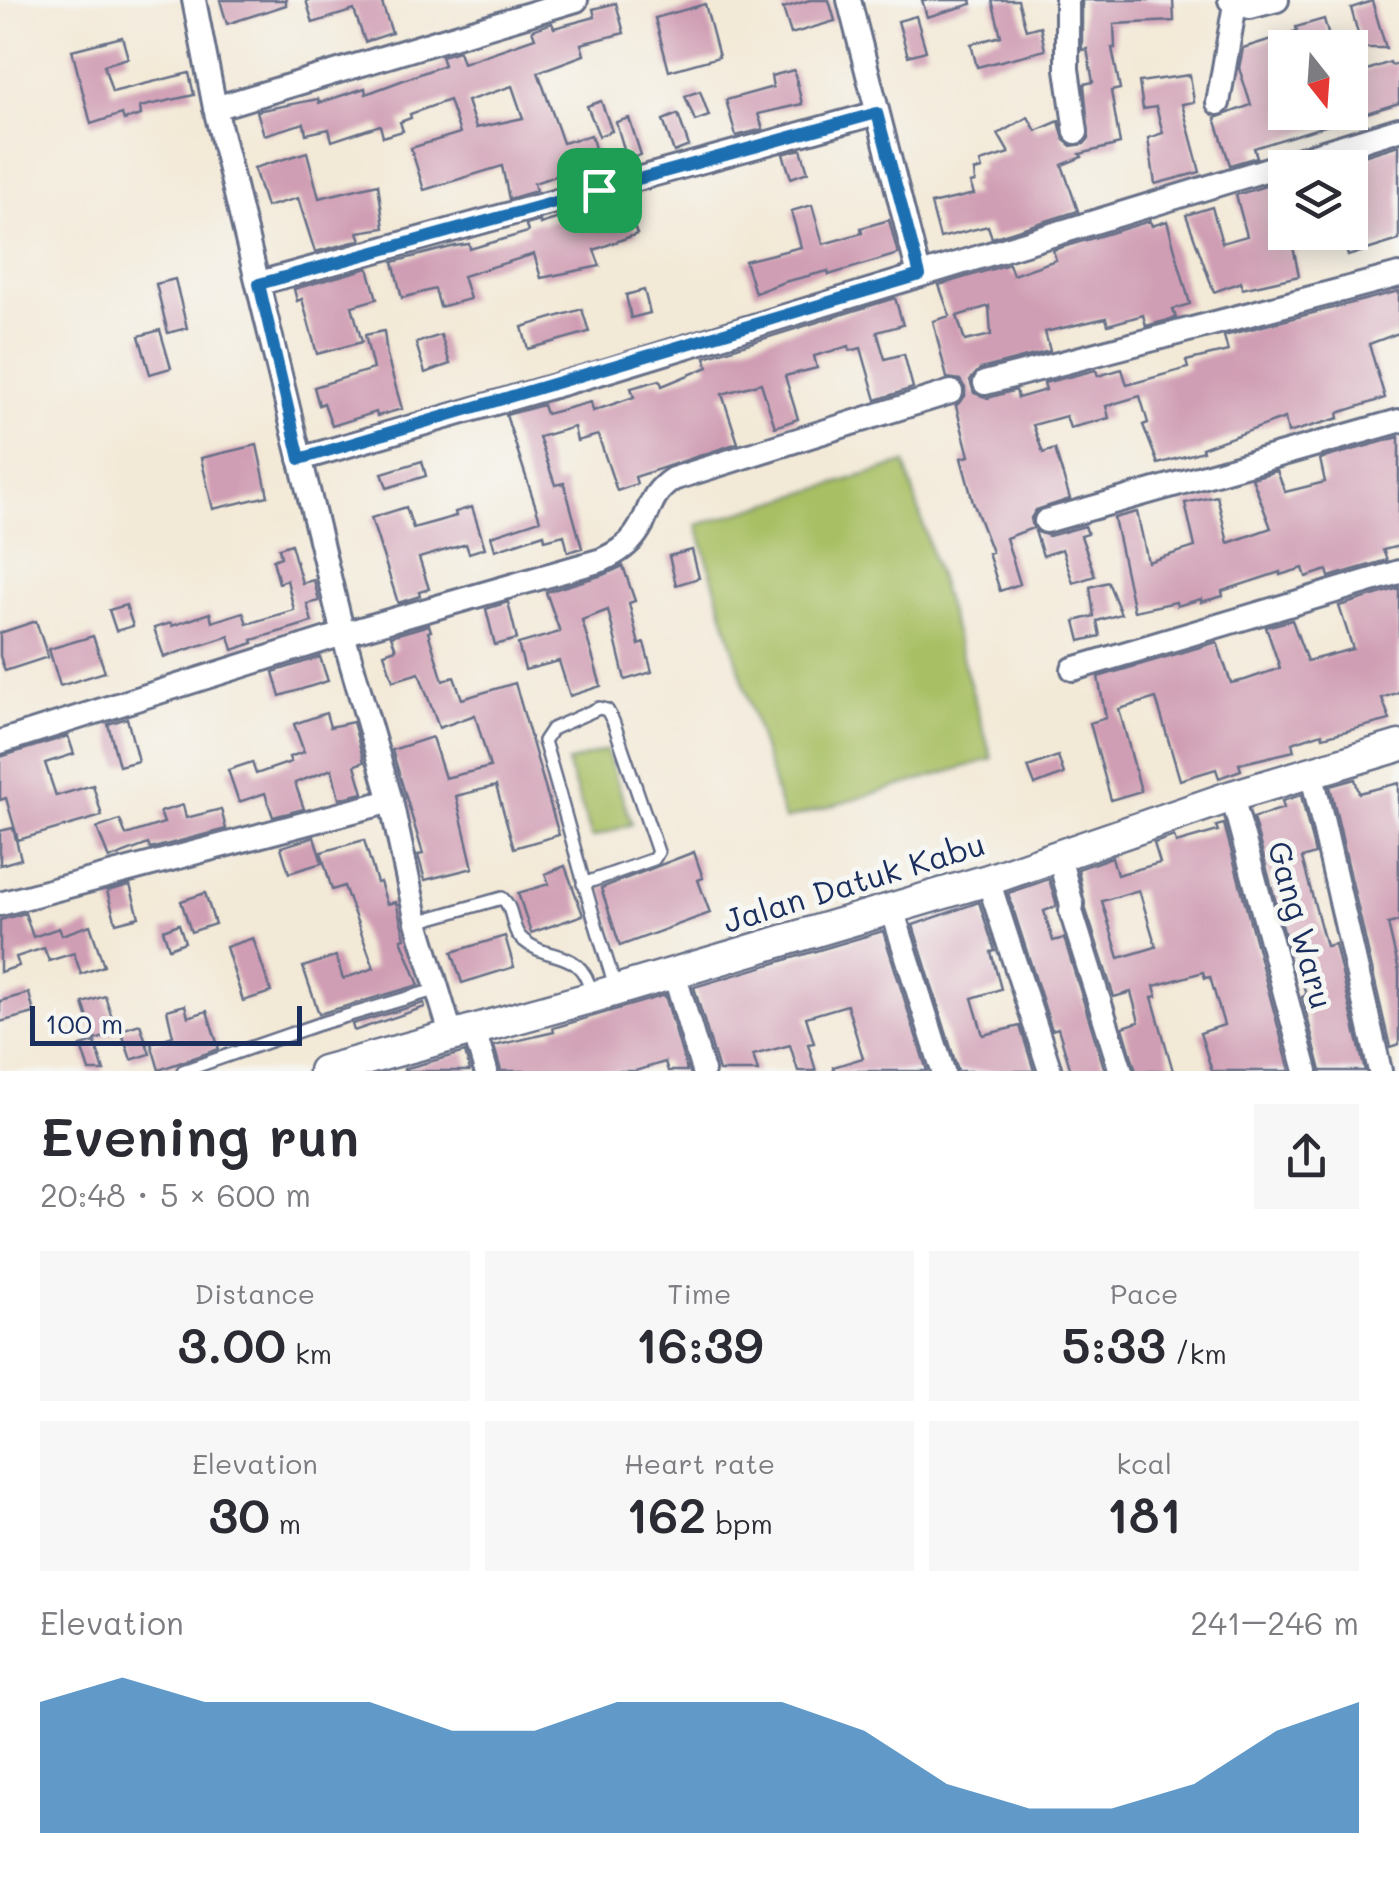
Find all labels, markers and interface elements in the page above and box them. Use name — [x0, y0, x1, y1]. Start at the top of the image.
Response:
north arrow — [1268, 30, 1368, 130]
map controls — [1268, 30, 1368, 250]
pin — [557, 148, 642, 233]
button: layers — [1268, 150, 1368, 250]
icon: arrive — [572, 163, 627, 218]
street label: Jalan Datuk Kabu — [717, 821, 989, 941]
street label: Gang Waru — [1259, 836, 1344, 1013]
scale bar — [30, 1001, 302, 1046]
text: 100 m — [45, 1005, 123, 1041]
text: Evening run — [40, 1099, 359, 1171]
button: share — [1254, 1104, 1359, 1209]
text: 20:48 · 5 × 600 m — [40, 1173, 311, 1215]
text: Distance — [195, 1275, 315, 1311]
text: Time — [668, 1275, 731, 1311]
text: Pace — [1110, 1275, 1178, 1311]
text: 3.00 — [178, 1311, 286, 1377]
text: 16:39 — [636, 1311, 763, 1377]
text: 5:33 — [1062, 1311, 1166, 1377]
text: km — [286, 1335, 332, 1371]
text: /km — [1166, 1335, 1227, 1371]
text: Elevation — [192, 1445, 318, 1481]
text: Heart rate — [624, 1445, 775, 1481]
text: kcal — [1116, 1445, 1172, 1481]
text: 30 — [208, 1481, 270, 1547]
text: 162 — [626, 1481, 706, 1547]
text: 181 — [1107, 1481, 1182, 1547]
text: m — [270, 1505, 301, 1541]
text: bpm — [706, 1505, 773, 1541]
text: Elevation — [40, 1601, 184, 1643]
text: 241–246 m — [1190, 1601, 1359, 1643]

